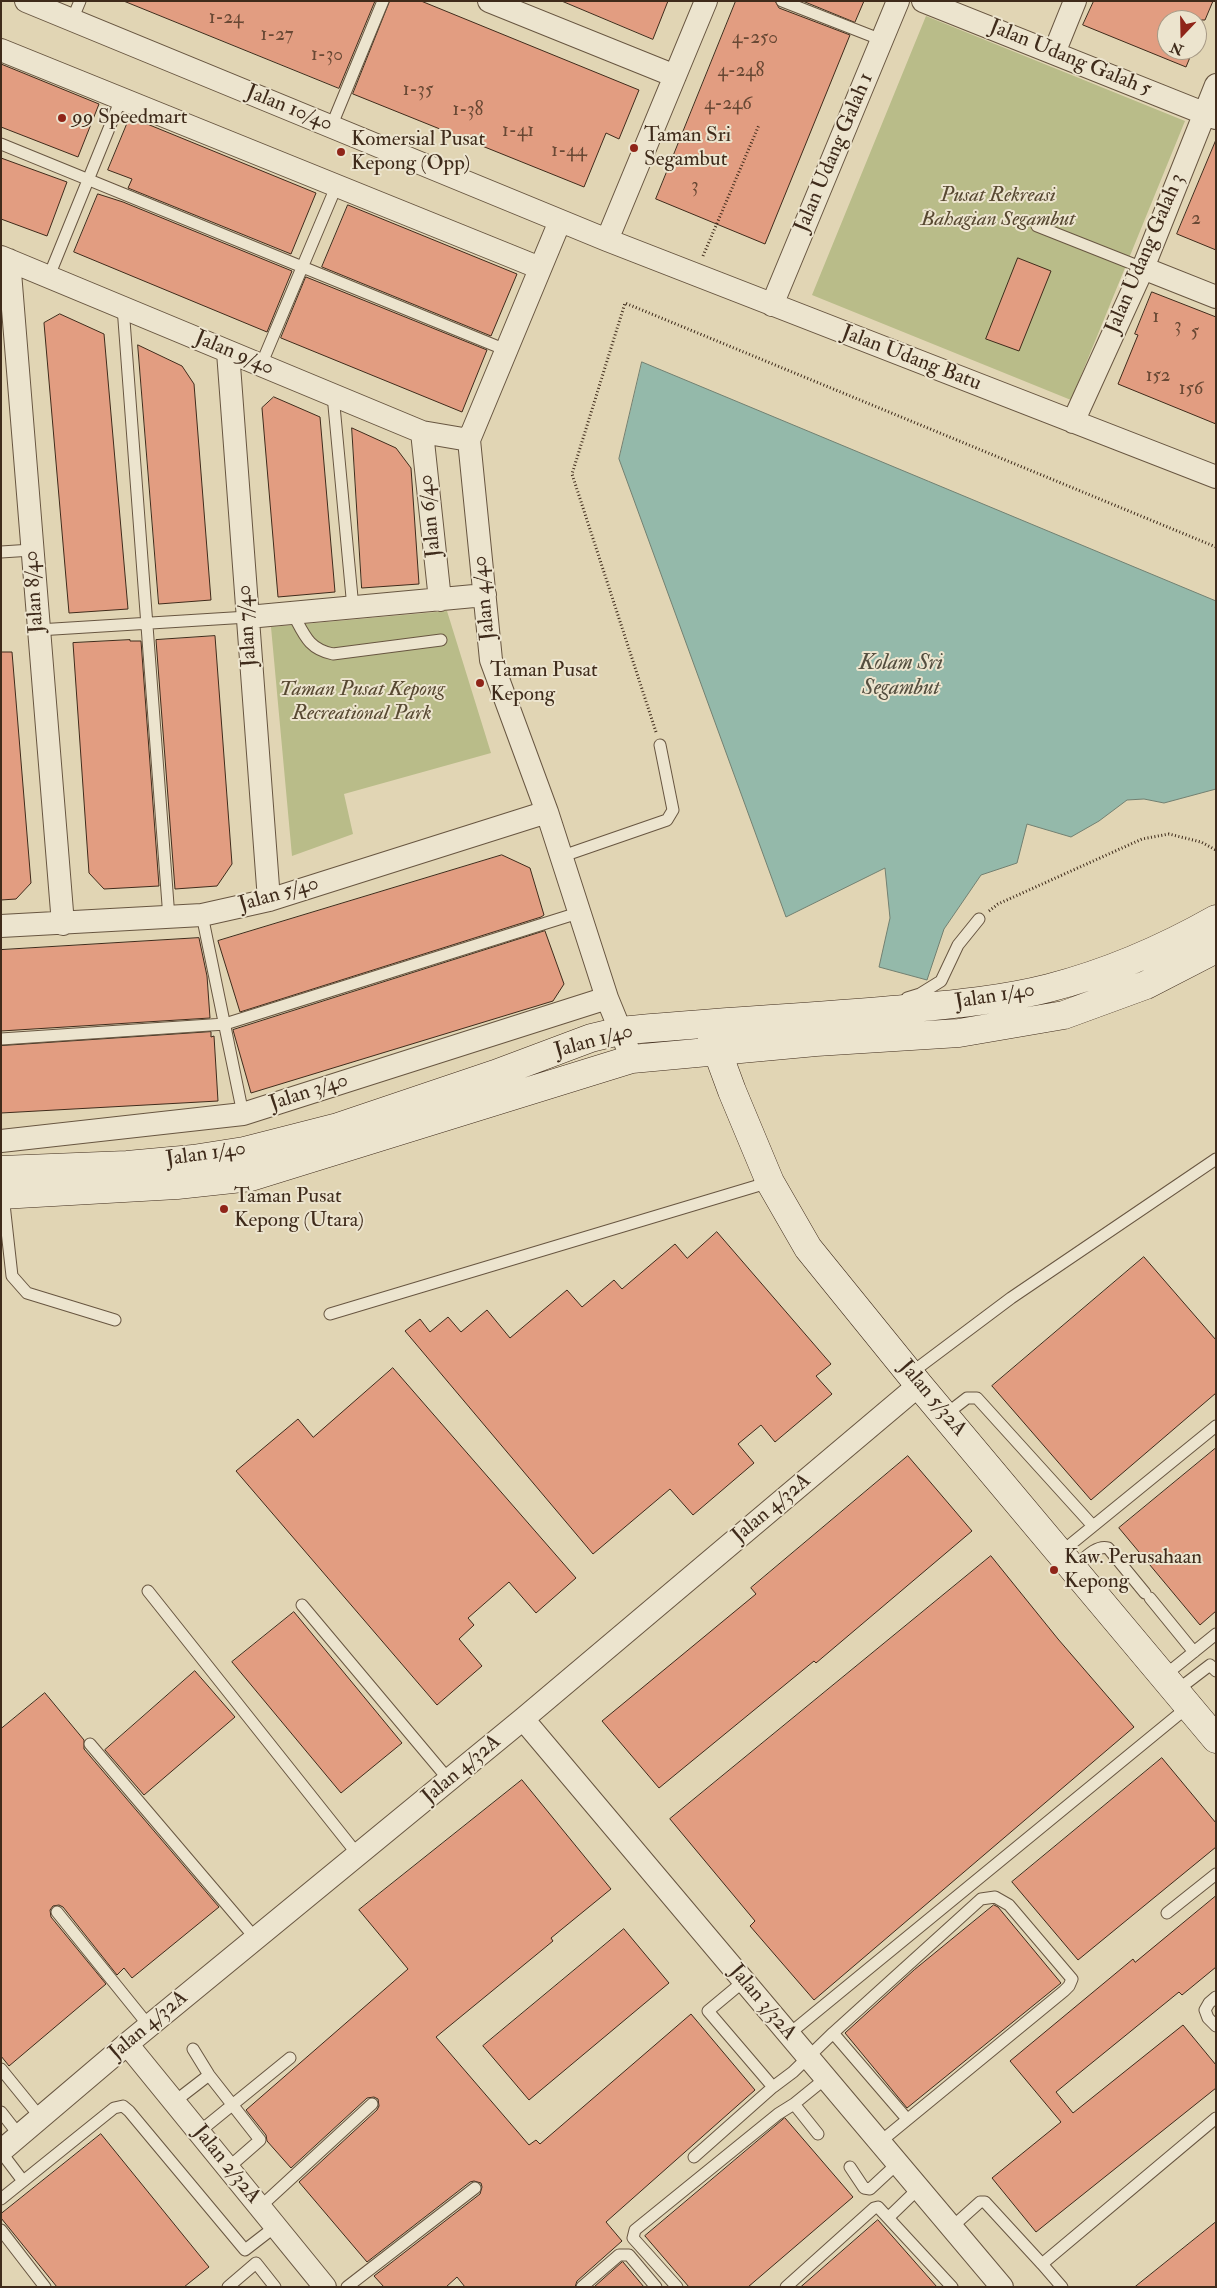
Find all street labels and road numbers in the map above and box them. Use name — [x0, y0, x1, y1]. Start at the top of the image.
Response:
street label: Jalan Udang Galah 5 — [985, 15, 1155, 103]
street label: Jalan Udang Galah 1 — [790, 69, 880, 237]
street label: Jalan 10/40 — [242, 80, 336, 138]
street label: Jalan Udang Galah 3 — [1101, 170, 1191, 338]
street label: Jalan Udang Batu — [838, 321, 984, 397]
street label: Jalan 9/40 — [191, 326, 277, 382]
street label: Jalan 6/40 — [414, 473, 448, 559]
street label: Jalan 8/40 — [20, 550, 50, 634]
street label: Jalan 4/40 — [468, 555, 502, 641]
street label: Jalan 7/40 — [233, 584, 263, 668]
street label: Jalan 5/40 — [236, 872, 322, 918]
street label: Jalan 1/40 — [953, 978, 1037, 1016]
street label: Jalan 1/40 — [552, 1019, 636, 1065]
street label: Jalan 3/40 — [267, 1068, 351, 1118]
street label: Jalan 1/40 — [164, 1137, 248, 1173]
street label: Jalan 5/32A — [893, 1356, 971, 1442]
street label: Jalan 4/32A — [727, 1469, 817, 1549]
street label: Jalan 4/32A — [417, 1730, 507, 1810]
street label: Jalan 3/32A — [723, 1960, 801, 2046]
street label: Jalan 4/32A — [104, 1986, 194, 2066]
street label: Jalan 2/32A — [187, 2121, 265, 2209]

